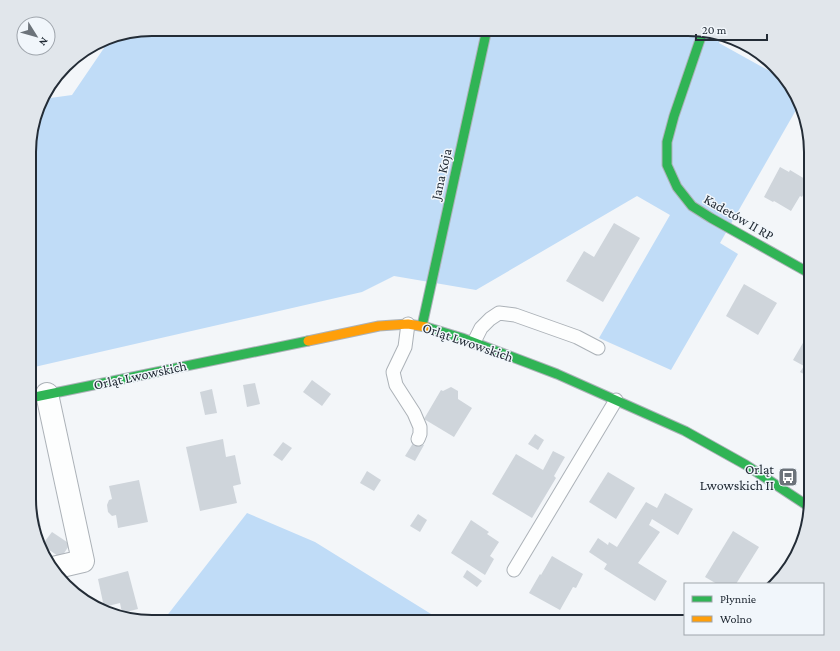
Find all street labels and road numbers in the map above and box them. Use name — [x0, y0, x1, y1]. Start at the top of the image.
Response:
street label: Jana Koja — [427, 146, 456, 203]
street label: Kadetów II RP — [701, 191, 777, 243]
street label: Orląt Lwowskich — [421, 319, 516, 365]
street label: Orląt Lwowskich — [92, 357, 188, 393]

